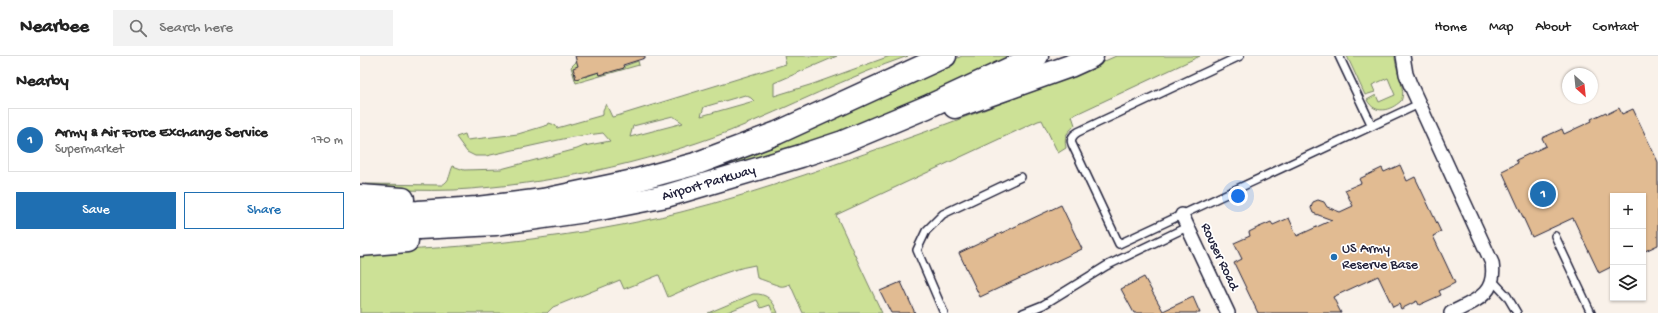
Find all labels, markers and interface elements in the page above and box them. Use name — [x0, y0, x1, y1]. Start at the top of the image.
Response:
search box — [113, 10, 393, 46]
text: Nearbee — [20, 16, 89, 39]
icon: search — [127, 17, 149, 39]
text: Search here — [159, 19, 233, 37]
text: Home — [1435, 19, 1467, 36]
text: Map — [1489, 19, 1513, 36]
text: About — [1535, 19, 1571, 36]
text: Contact — [1593, 19, 1638, 36]
north arrow — [1562, 68, 1598, 104]
text: Nearby — [16, 72, 69, 92]
text: Army & Air Force Exchange Service — [55, 124, 268, 142]
text: 1 — [27, 133, 33, 148]
text: 170 m — [311, 133, 343, 148]
text: Supermarket — [55, 142, 124, 157]
street label: Airport Parkway — [660, 161, 758, 205]
pin: 1 — [1530, 179, 1556, 209]
your location — [1228, 186, 1248, 206]
button: Save — [16, 192, 176, 229]
button: Share — [184, 192, 344, 229]
map controls — [1610, 193, 1646, 301]
button: + — [1610, 193, 1646, 229]
street label: Rouser Road — [1196, 221, 1243, 295]
button: − — [1610, 229, 1646, 265]
place label: US Army Reserve Base — [1342, 241, 1419, 274]
marker: US Army Reserve Base — [1329, 252, 1339, 262]
button: layers — [1610, 265, 1646, 301]

